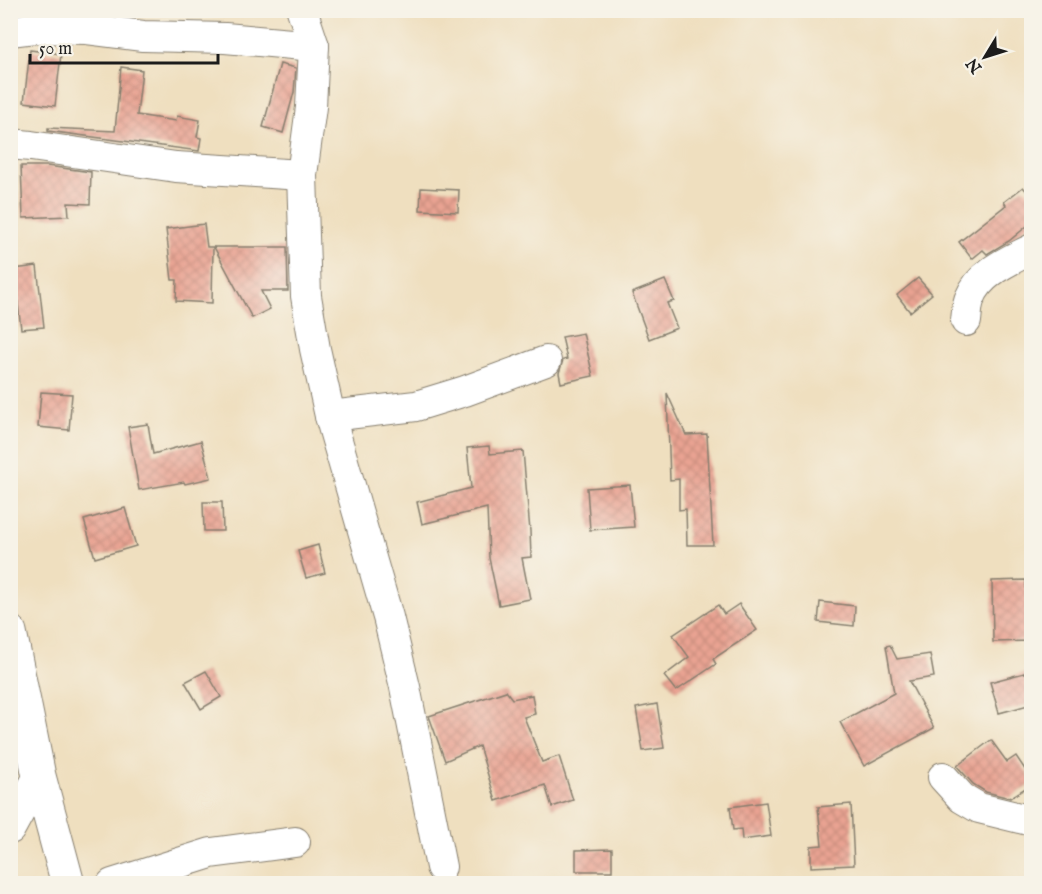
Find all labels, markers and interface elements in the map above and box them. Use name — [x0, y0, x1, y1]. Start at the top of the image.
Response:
scale bar — [30, 27, 218, 65]
north arrow — [955, 27, 1015, 87]
text: 50 m — [39, 38, 72, 61]
text: N — [963, 53, 988, 77]

